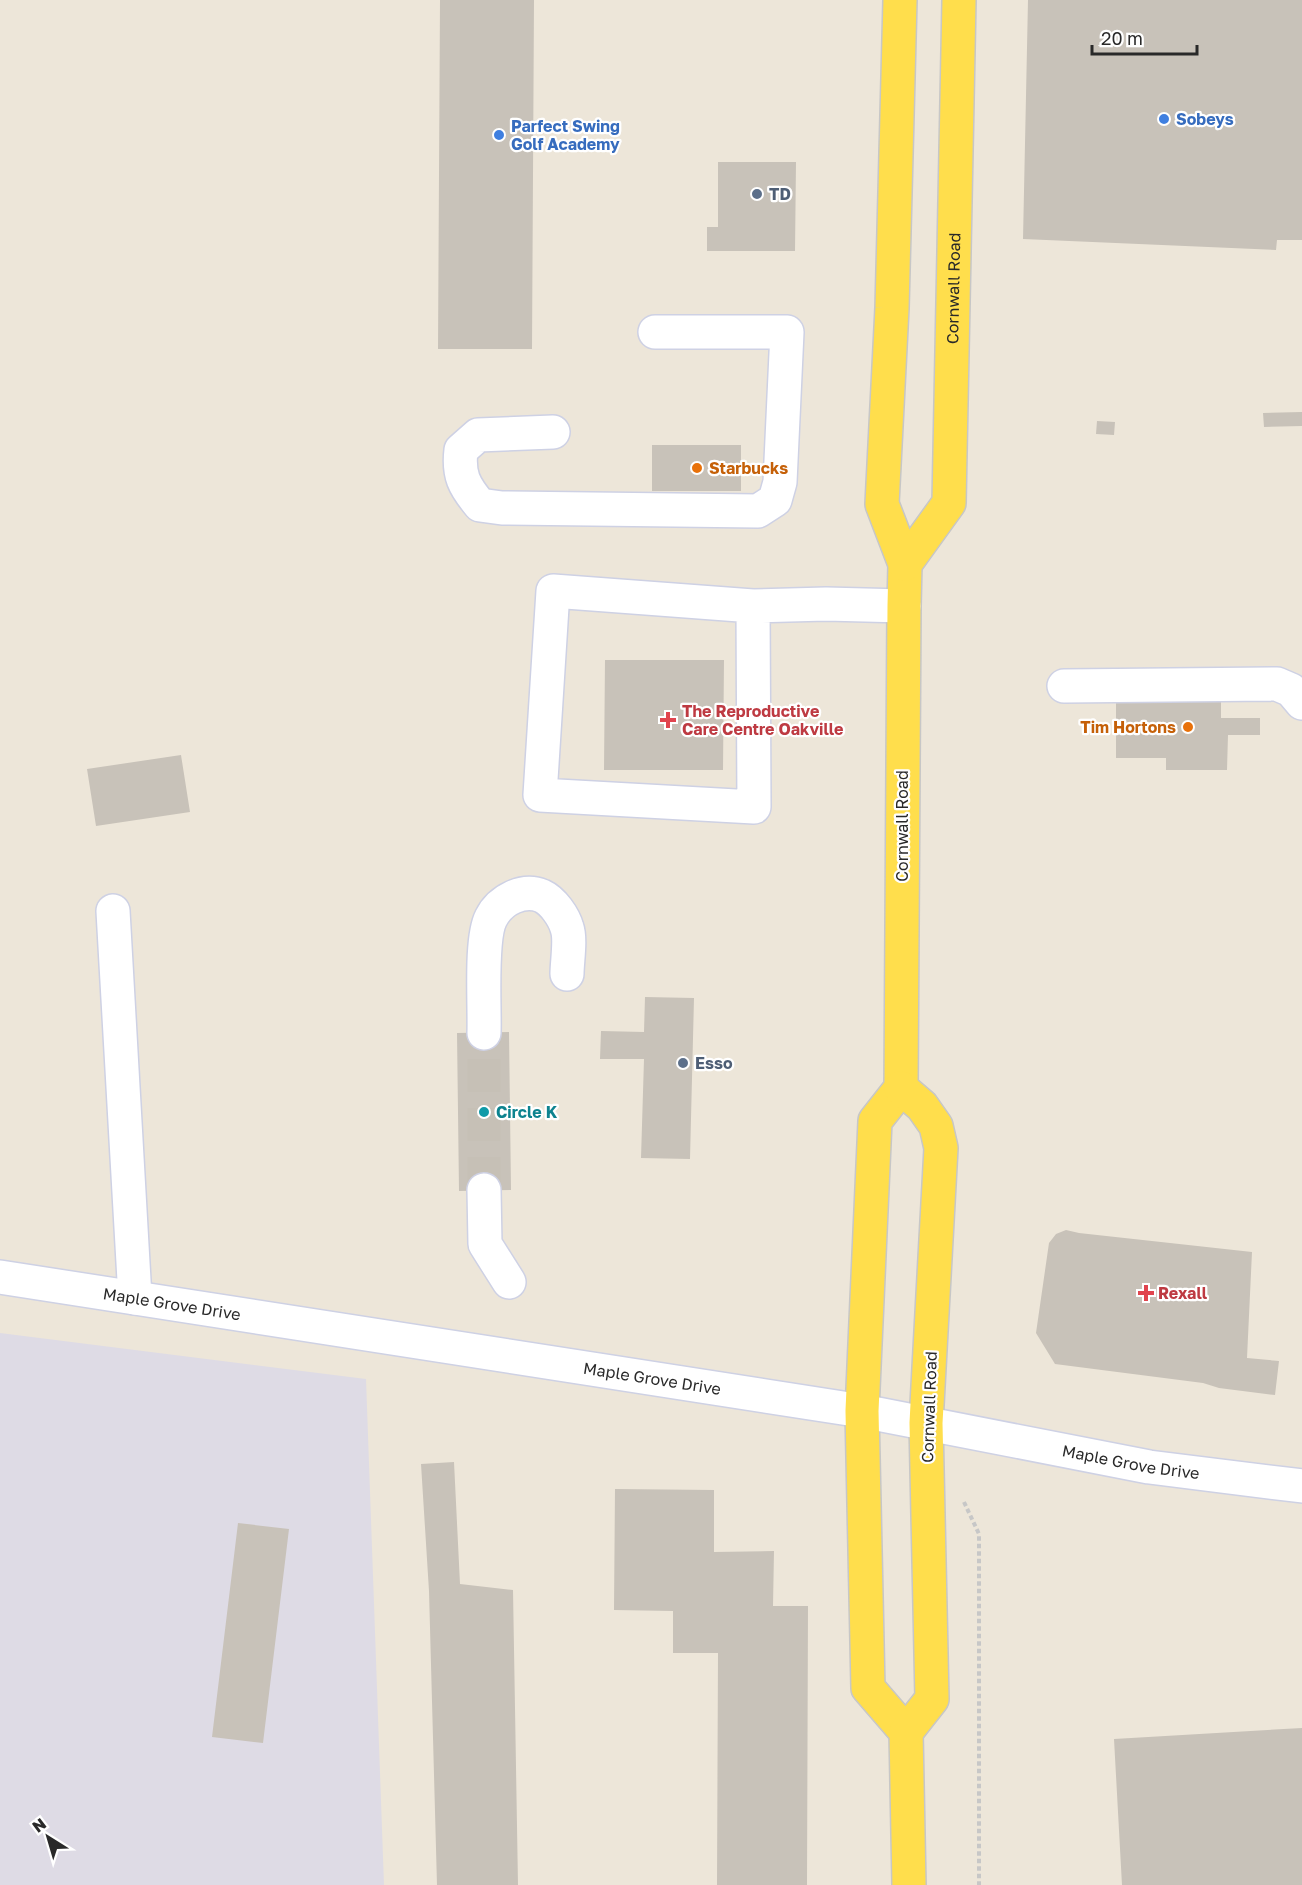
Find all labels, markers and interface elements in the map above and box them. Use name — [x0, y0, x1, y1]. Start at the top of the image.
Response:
scale bar — [1092, 18, 1197, 56]
text: 20 m — [1101, 27, 1143, 49]
place label: Sobeys — [1176, 109, 1234, 129]
marker: Sobeys — [1157, 112, 1171, 126]
place label: Parfect Swing Golf Academy — [511, 116, 620, 154]
marker: Parfect Swing Golf Academy — [492, 128, 506, 142]
place label: TD — [769, 184, 791, 204]
marker: TD — [750, 187, 764, 201]
street label: Cornwall Road — [942, 232, 964, 344]
place label: Starbucks — [709, 458, 788, 478]
marker: Starbucks — [690, 461, 704, 475]
place label: The Reproductive Care Centre Oakville — [682, 701, 844, 739]
marker: The Reproductive Care Centre Oakville — [659, 711, 677, 729]
place label: Tim Hortons — [1080, 717, 1176, 737]
marker: Tim Hortons — [1181, 720, 1195, 734]
street label: Cornwall Road — [892, 770, 912, 882]
place label: Esso — [695, 1053, 733, 1073]
marker: Esso — [676, 1056, 690, 1070]
place label: Circle K — [496, 1102, 558, 1122]
marker: Circle K — [477, 1105, 491, 1119]
street label: Maple Grove Drive — [102, 1283, 242, 1324]
place label: Rexall — [1158, 1283, 1208, 1303]
marker: Rexall — [1139, 1286, 1153, 1300]
street label: Cornwall Road — [917, 1351, 941, 1463]
street label: Maple Grove Drive — [582, 1358, 722, 1399]
street label: Maple Grove Drive — [1060, 1440, 1201, 1483]
north arrow — [18, 1807, 78, 1867]
text: N — [28, 1813, 50, 1837]

